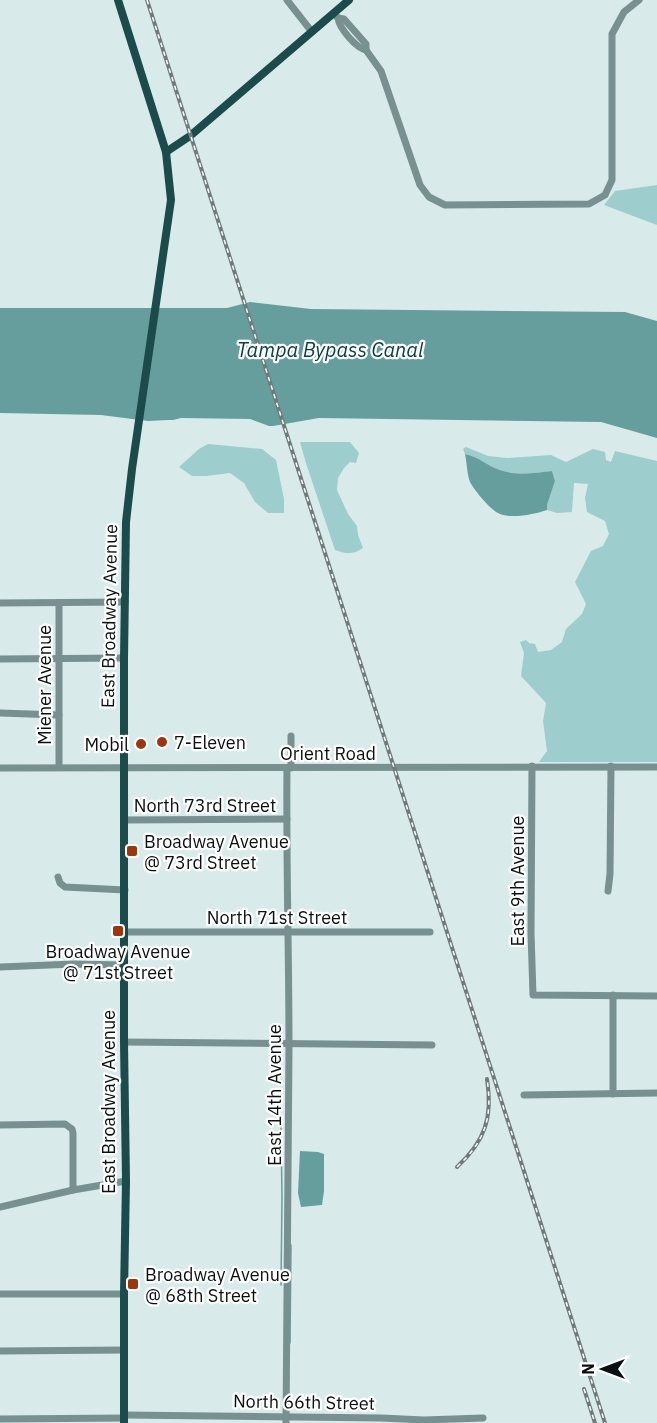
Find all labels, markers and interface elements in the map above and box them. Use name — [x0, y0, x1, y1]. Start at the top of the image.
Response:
water label: Tampa Bypass Canal — [237, 336, 424, 363]
street label: East Broadway Avenue — [96, 524, 122, 708]
street label: Miener Avenue — [33, 625, 56, 745]
place label: 7-Eleven — [174, 731, 246, 754]
place label: Mobil — [84, 733, 129, 756]
marker: 7-Eleven — [155, 735, 169, 749]
marker: Mobil — [134, 737, 148, 751]
street label: Orient Road — [280, 742, 376, 765]
street label: North 73rd Street — [134, 794, 276, 817]
street label: East 9th Avenue — [506, 815, 529, 947]
place label: Broadway Avenue @ 73rd Street — [144, 830, 289, 874]
marker: Broadway Avenue @ 73rd Street — [125, 844, 139, 858]
street label: North 71st Street — [207, 906, 347, 929]
marker: Broadway Avenue @ 71st Street — [111, 924, 125, 938]
place label: Broadway Avenue @ 71st Street — [46, 940, 191, 984]
street label: East Broadway Avenue — [97, 1010, 120, 1194]
street label: East 14th Avenue — [263, 1024, 286, 1166]
place label: Broadway Avenue @ 68th Street — [145, 1263, 290, 1307]
marker: Broadway Avenue @ 68th Street — [126, 1277, 140, 1291]
north arrow — [573, 1339, 633, 1399]
text: N — [578, 1363, 598, 1375]
street label: North 66th Street — [233, 1389, 375, 1415]

